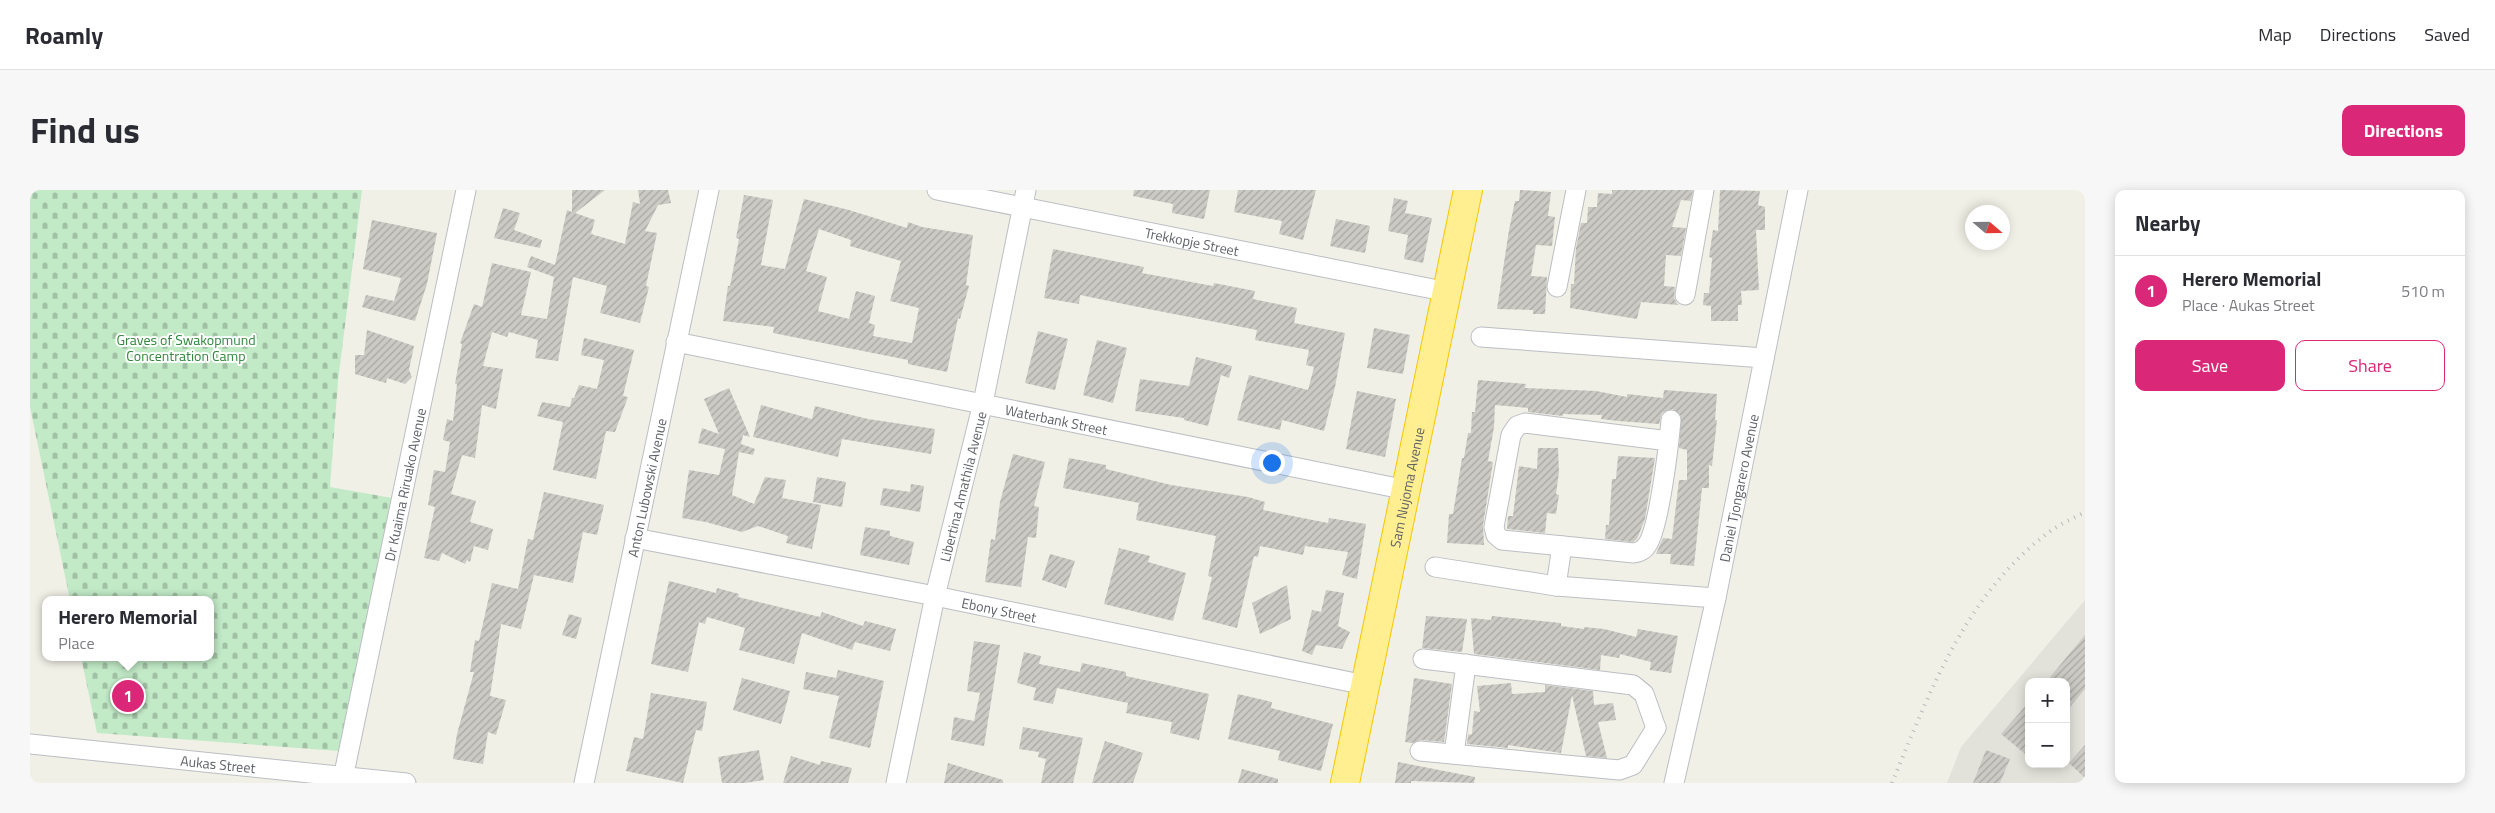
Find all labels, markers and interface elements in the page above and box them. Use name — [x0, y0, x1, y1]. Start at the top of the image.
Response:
text: Roamly — [25, 17, 103, 53]
text: Map — [2258, 21, 2292, 48]
text: Directions — [2320, 21, 2396, 48]
text: Saved — [2424, 21, 2470, 48]
text: Find us — [30, 103, 140, 157]
button: Directions — [2342, 105, 2465, 156]
north arrow — [1965, 205, 2010, 250]
text: Nearby — [2135, 207, 2200, 239]
street label: Trekkopje Street — [1143, 221, 1241, 261]
text: Herero Memorial — [2182, 264, 2321, 293]
text: 1 — [2147, 279, 2155, 303]
text: 510 m — [2401, 279, 2445, 303]
text: Place · Aukas Street — [2182, 293, 2315, 317]
park label: Graves of Swakopmund Concentration Camp — [116, 329, 256, 366]
button: Save — [2135, 340, 2285, 391]
button: Share — [2295, 340, 2445, 391]
street label: Waterbank Street — [1003, 398, 1109, 440]
street label: Dr Kuaima Riruako Avenue — [378, 406, 431, 563]
street label: Libertina Amathila Avenue — [933, 409, 991, 564]
street label: Daniel Tjongarero Avenue — [1713, 412, 1763, 564]
street label: Anton Lubowski Avenue — [621, 416, 671, 559]
street label: Sam Nujoma Avenue — [1384, 425, 1429, 549]
your location — [1259, 450, 1285, 476]
street label: Ebony Street — [960, 591, 1038, 627]
popup — [42, 596, 214, 661]
text: Herero Memorial — [58, 602, 198, 631]
text: Place — [58, 631, 95, 655]
pin: 1 — [112, 677, 144, 715]
map controls — [2025, 678, 2070, 768]
button: + — [2025, 678, 2070, 723]
button: − — [2025, 723, 2070, 768]
street label: Aukas Street — [179, 749, 257, 778]

